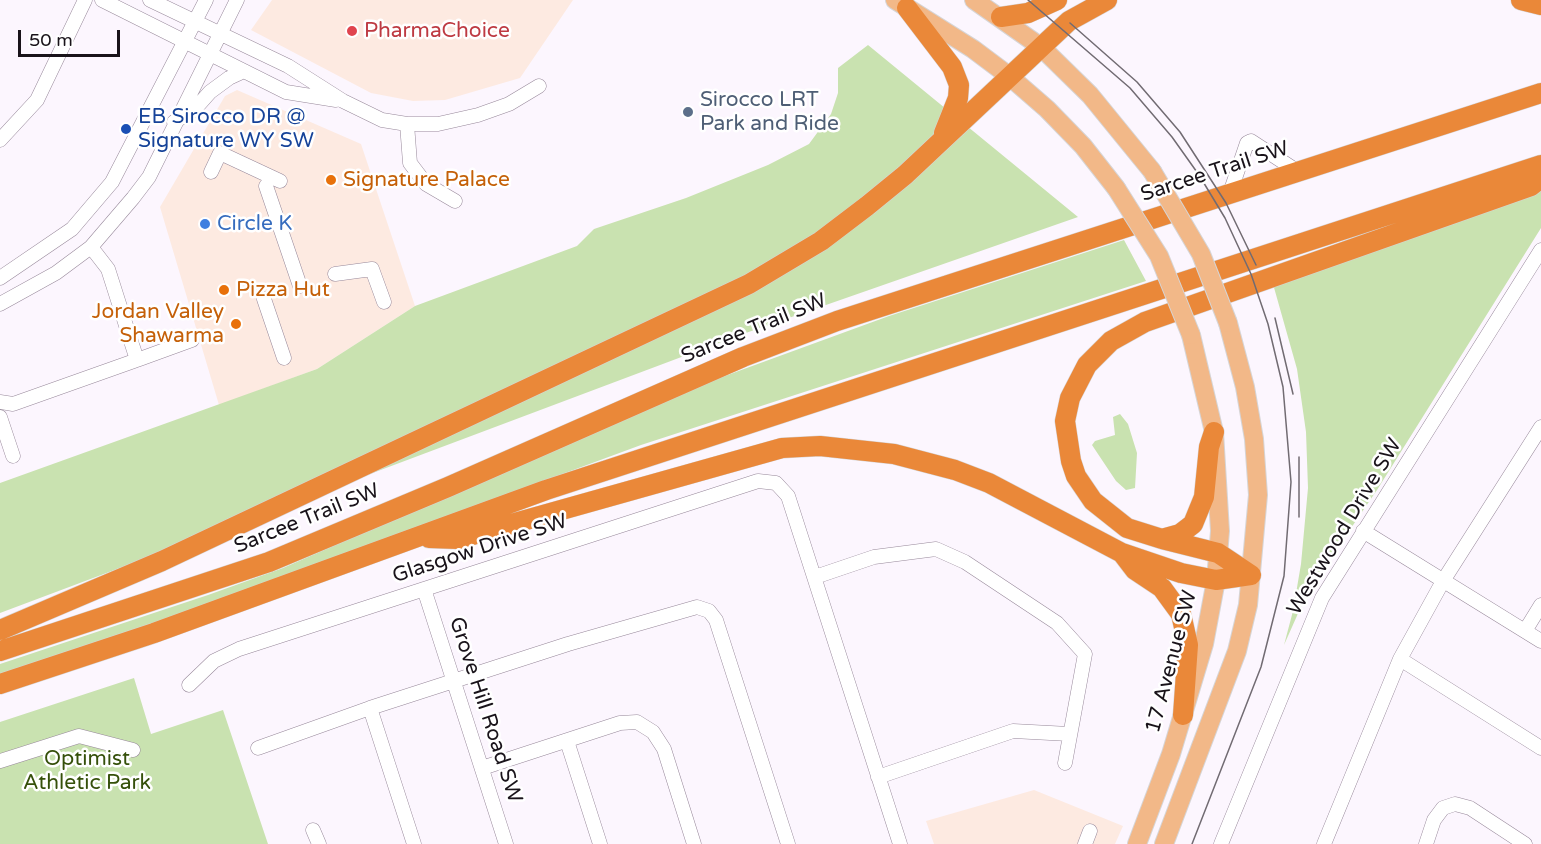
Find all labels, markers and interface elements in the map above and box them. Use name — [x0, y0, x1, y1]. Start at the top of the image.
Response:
scale bar — [21, 18, 123, 56]
place label: PharmaChoice — [364, 18, 510, 44]
marker: PharmaChoice — [345, 24, 359, 38]
text: 50 m — [29, 29, 73, 51]
place label: Sirocco LRT Park and Ride — [700, 87, 839, 137]
place label: EB Sirocco DR @ Signature WY SW — [138, 104, 314, 154]
marker: Sirocco LRT Park and Ride — [681, 105, 695, 119]
marker: EB Sirocco DR @ Signature WY SW — [119, 122, 133, 136]
street label: Sarcee Trail SW — [1138, 136, 1292, 208]
place label: Signature Palace — [343, 167, 510, 193]
marker: Signature Palace — [324, 173, 338, 187]
place label: Circle K — [217, 211, 292, 237]
marker: Circle K — [198, 217, 212, 231]
place label: Pizza Hut — [236, 277, 330, 303]
marker: Pizza Hut — [217, 283, 231, 297]
street label: Sarcee Trail SW — [678, 288, 830, 370]
place label: Jordan Valley Shawarma — [92, 299, 224, 349]
marker: Jordan Valley Shawarma — [229, 317, 243, 331]
street label: Westwood Drive SW — [1282, 434, 1408, 620]
street label: Sarcee Trail SW — [231, 478, 383, 560]
street label: Glasgow Drive SW — [389, 509, 571, 589]
street label: 17 Avenue SW — [1141, 588, 1203, 736]
street label: Grove Hill Road SW — [443, 614, 527, 806]
park label: Optimist Athletic Park — [23, 746, 151, 796]

